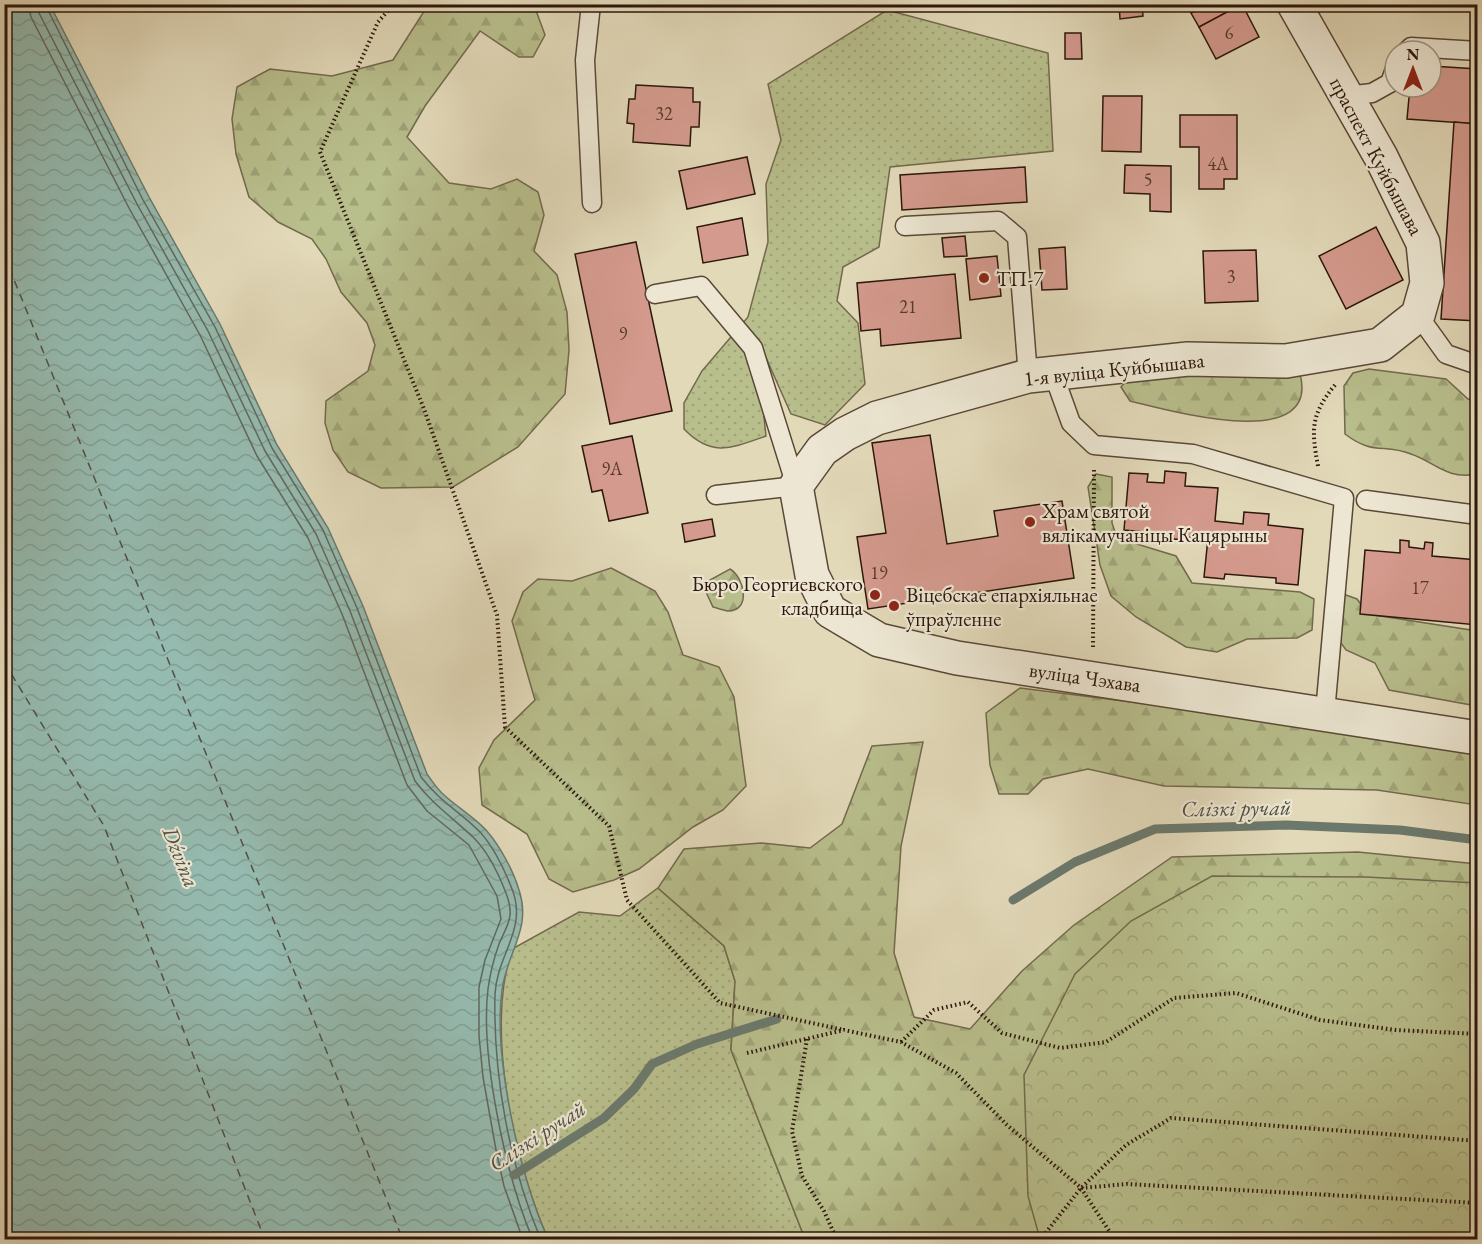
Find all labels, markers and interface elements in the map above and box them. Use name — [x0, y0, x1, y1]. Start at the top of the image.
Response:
house number: 6 — [1225, 21, 1234, 44]
north arrow — [1383, 39, 1443, 99]
text: N — [1407, 44, 1420, 65]
street label: праспект Куйбышава — [1324, 72, 1430, 240]
house number: 32 — [655, 102, 673, 125]
house number: 4А — [1207, 152, 1229, 175]
house number: 5 — [1144, 168, 1152, 191]
place label: ТП-7 — [996, 265, 1044, 292]
house number: 3 — [1227, 265, 1235, 288]
marker: ТП-7 — [977, 271, 991, 285]
house number: 21 — [899, 295, 917, 318]
house number: 9 — [619, 322, 628, 345]
street label: 1-я вуліца Куйбышава — [1022, 346, 1206, 392]
house number: 9А — [601, 457, 623, 480]
place label: Храм святой вялікамучаніцы Кацярыны — [1041, 497, 1268, 548]
marker: Храм святой вялікамучаніцы Кацярыны — [1023, 515, 1037, 529]
house number: 19 — [870, 561, 888, 584]
place label: Бюро Георгиевского кладбища — [691, 570, 864, 621]
house number: 17 — [1411, 576, 1429, 599]
place label: Віцебскае епархіяльнае ўпраўленне — [906, 581, 1098, 632]
marker: Бюро Георгиевского кладбища — [868, 588, 882, 602]
marker: Віцебскае епархіяльнае ўпраўленне — [887, 599, 901, 613]
street label: вуліца Чэхава — [1027, 656, 1143, 698]
water label: Слізкі ручай — [1181, 793, 1291, 823]
water label: Dźvina — [155, 821, 206, 892]
water label: Слізкі ручай — [483, 1094, 591, 1178]

